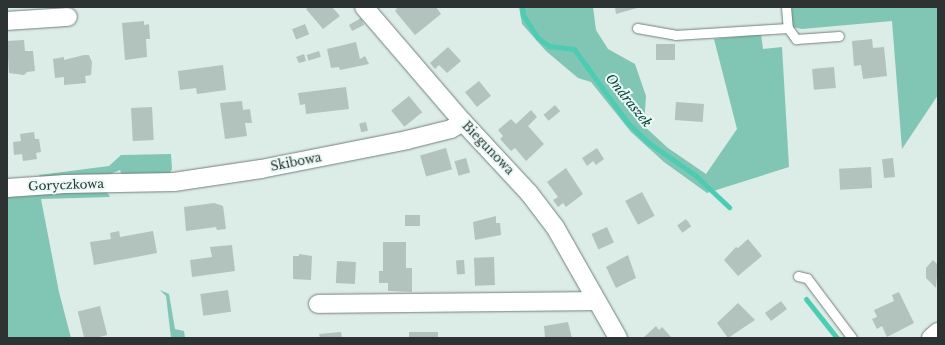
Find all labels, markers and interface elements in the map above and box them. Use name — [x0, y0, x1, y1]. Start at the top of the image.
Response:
water label: Ondraszek — [602, 71, 654, 131]
street label: Biegunowa — [459, 119, 517, 177]
street label: Skibowa — [269, 150, 323, 174]
street label: Goryczkowa — [28, 176, 104, 194]

